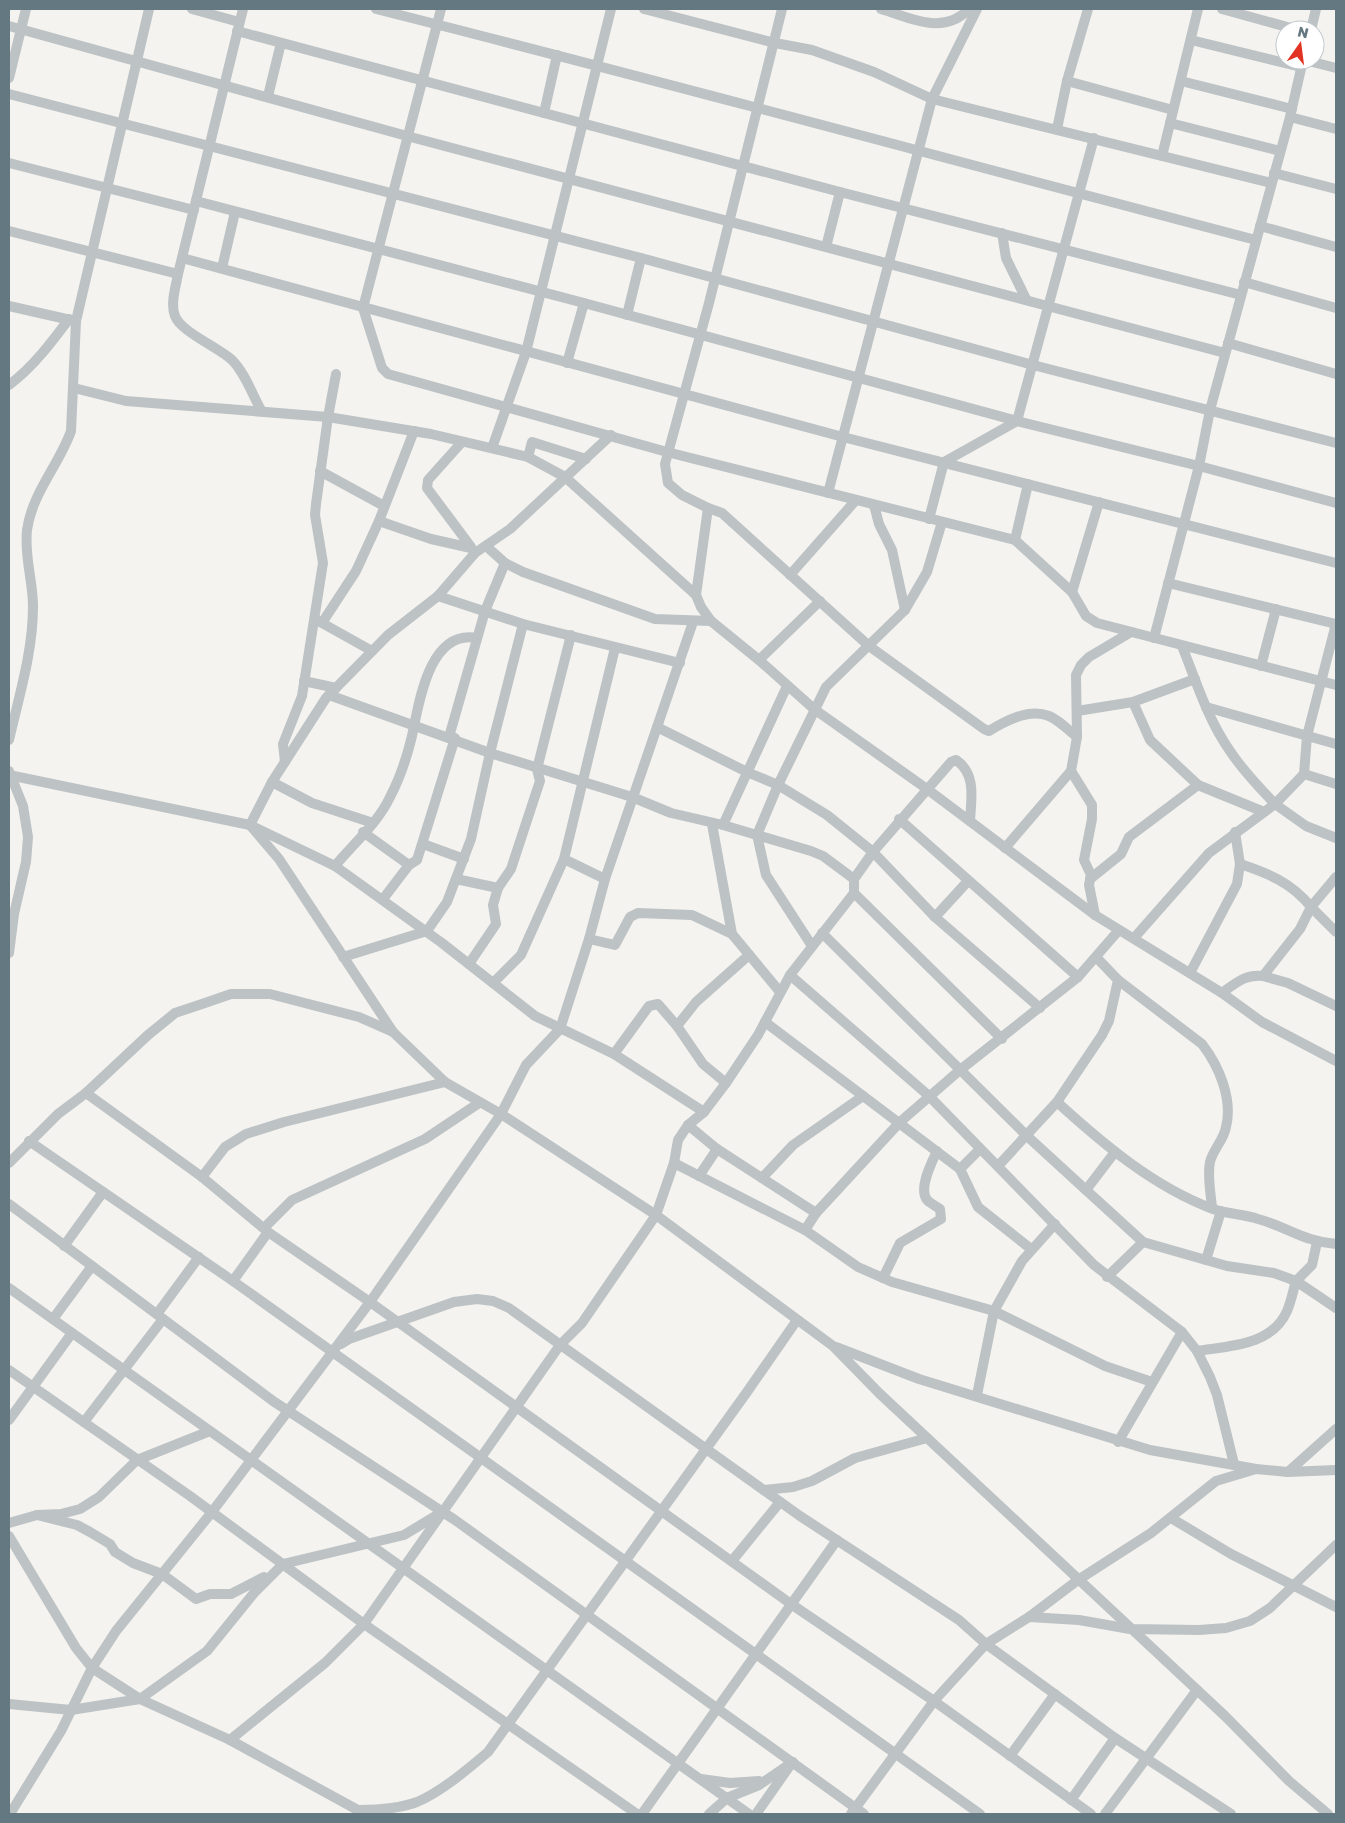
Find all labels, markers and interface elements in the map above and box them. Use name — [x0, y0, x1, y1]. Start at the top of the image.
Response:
north arrow — [1275, 20, 1325, 70]
text: N — [1296, 22, 1310, 41]

